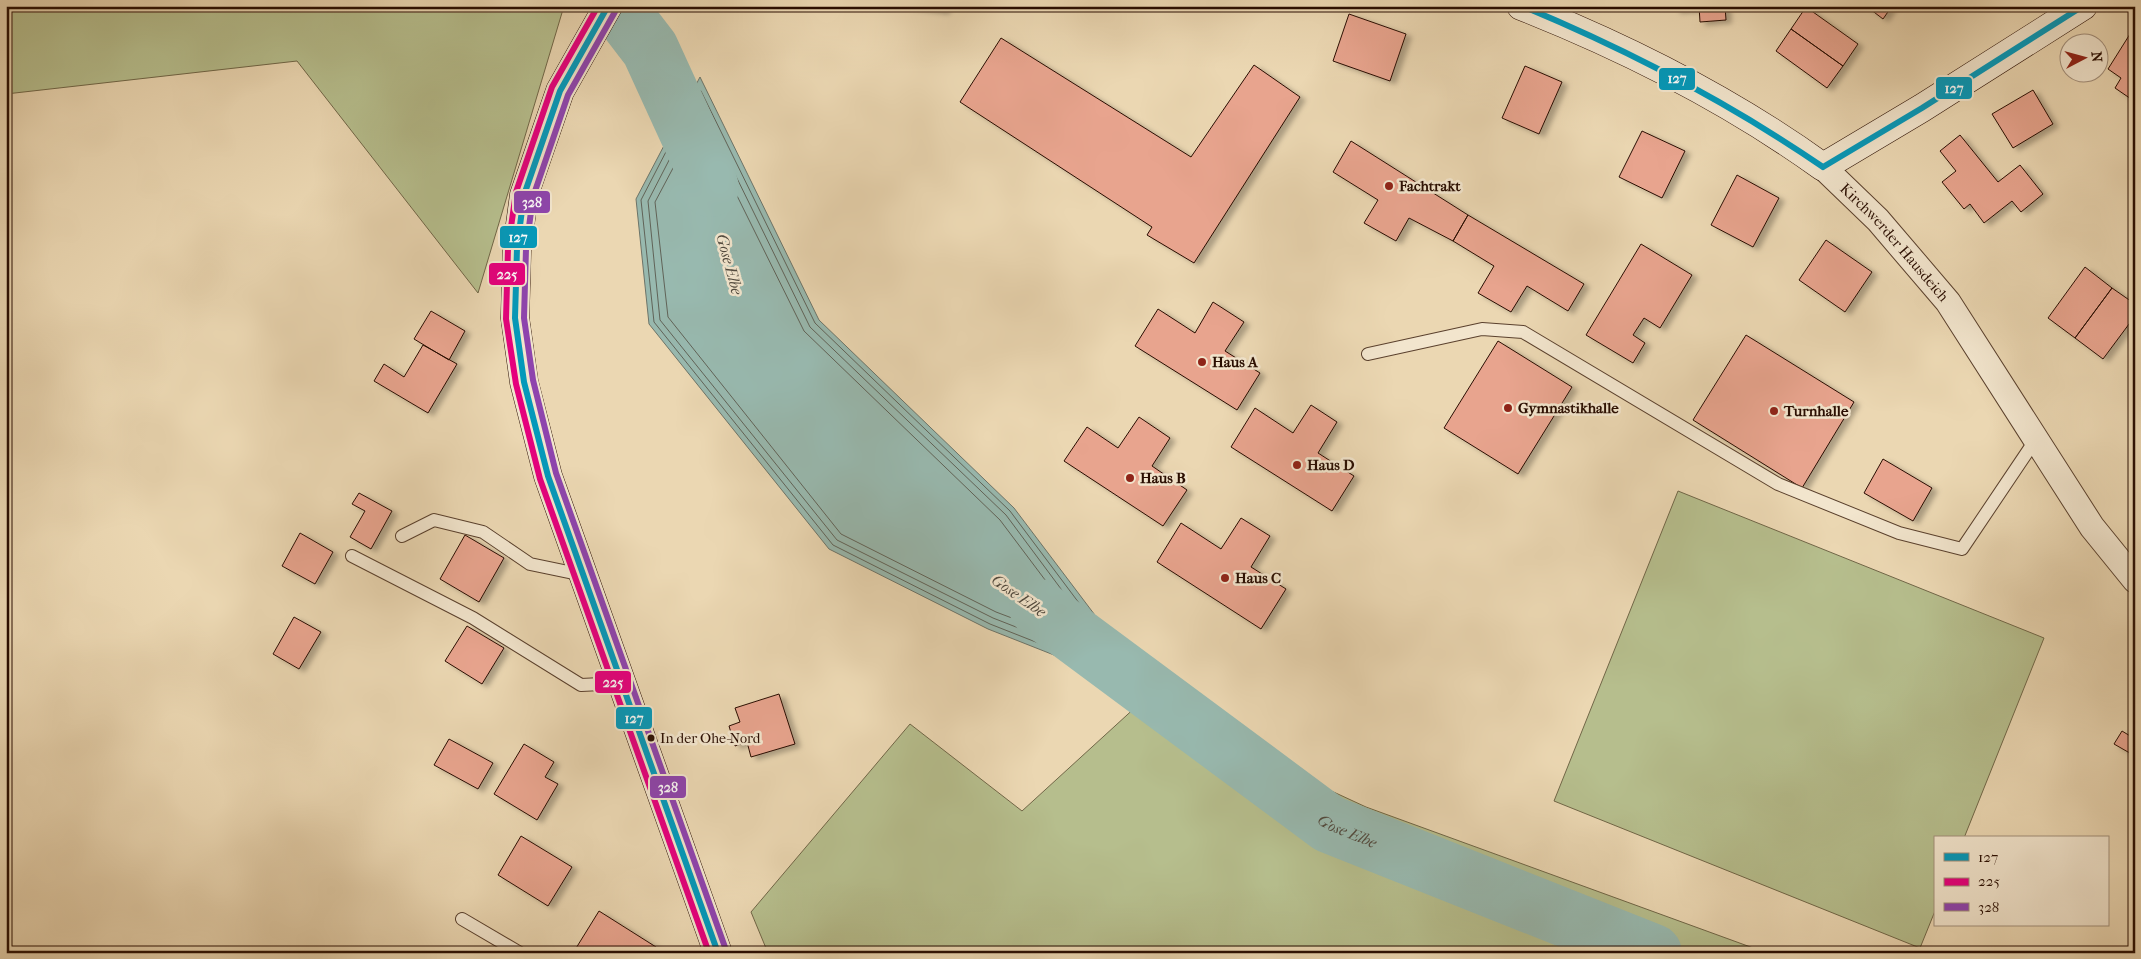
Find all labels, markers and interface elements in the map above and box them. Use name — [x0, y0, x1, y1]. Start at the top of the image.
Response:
north arrow — [2058, 32, 2108, 82]
text: N — [2087, 51, 2105, 63]
line badge: 127 — [1658, 67, 1696, 91]
text: 127 — [1668, 70, 1687, 87]
line badge: 127 — [1935, 76, 1973, 100]
text: 127 — [1945, 80, 1964, 97]
place label: Fachtrakt — [1398, 177, 1461, 195]
street label: Kirchwerder Hausdeich — [1836, 179, 1953, 306]
marker: Fachtrakt — [1383, 180, 1395, 192]
line badge: 328 — [513, 190, 551, 214]
text: 328 — [522, 194, 542, 211]
line badge: 127 — [499, 225, 538, 249]
text: 127 — [509, 229, 528, 246]
water label: Gose Elbe — [712, 232, 747, 297]
line badge: 225 — [488, 262, 526, 286]
text: 225 — [497, 266, 517, 283]
place label: Haus A — [1212, 353, 1259, 371]
marker: Haus A — [1196, 356, 1208, 368]
place label: Gymnastikhalle — [1518, 399, 1619, 417]
marker: Gymnastikhalle — [1502, 402, 1514, 414]
place label: Turnhalle — [1783, 402, 1849, 420]
marker: Turnhalle — [1768, 405, 1780, 417]
place label: Haus D — [1307, 456, 1355, 474]
marker: Haus D — [1291, 459, 1303, 471]
place label: Haus B — [1140, 469, 1186, 487]
marker: Haus B — [1124, 472, 1136, 484]
place label: Haus C — [1235, 569, 1281, 587]
water label: Gose Elbe — [988, 570, 1050, 621]
marker: Haus C — [1219, 572, 1231, 584]
line badge: 225 — [594, 670, 632, 694]
text: 225 — [603, 674, 623, 691]
line badge: 127 — [615, 706, 653, 730]
text: 127 — [625, 710, 644, 727]
place label: In der Ohe-Nord — [660, 730, 761, 747]
marker: In der Ohe-Nord — [646, 733, 656, 743]
line badge: 328 — [649, 775, 687, 799]
text: 328 — [658, 779, 678, 796]
water label: Gose Elbe — [1314, 810, 1380, 852]
legend — [1934, 836, 2108, 926]
text: 127 — [1978, 848, 1998, 866]
text: 225 — [1978, 872, 2000, 890]
text: 328 — [1978, 898, 1999, 916]

